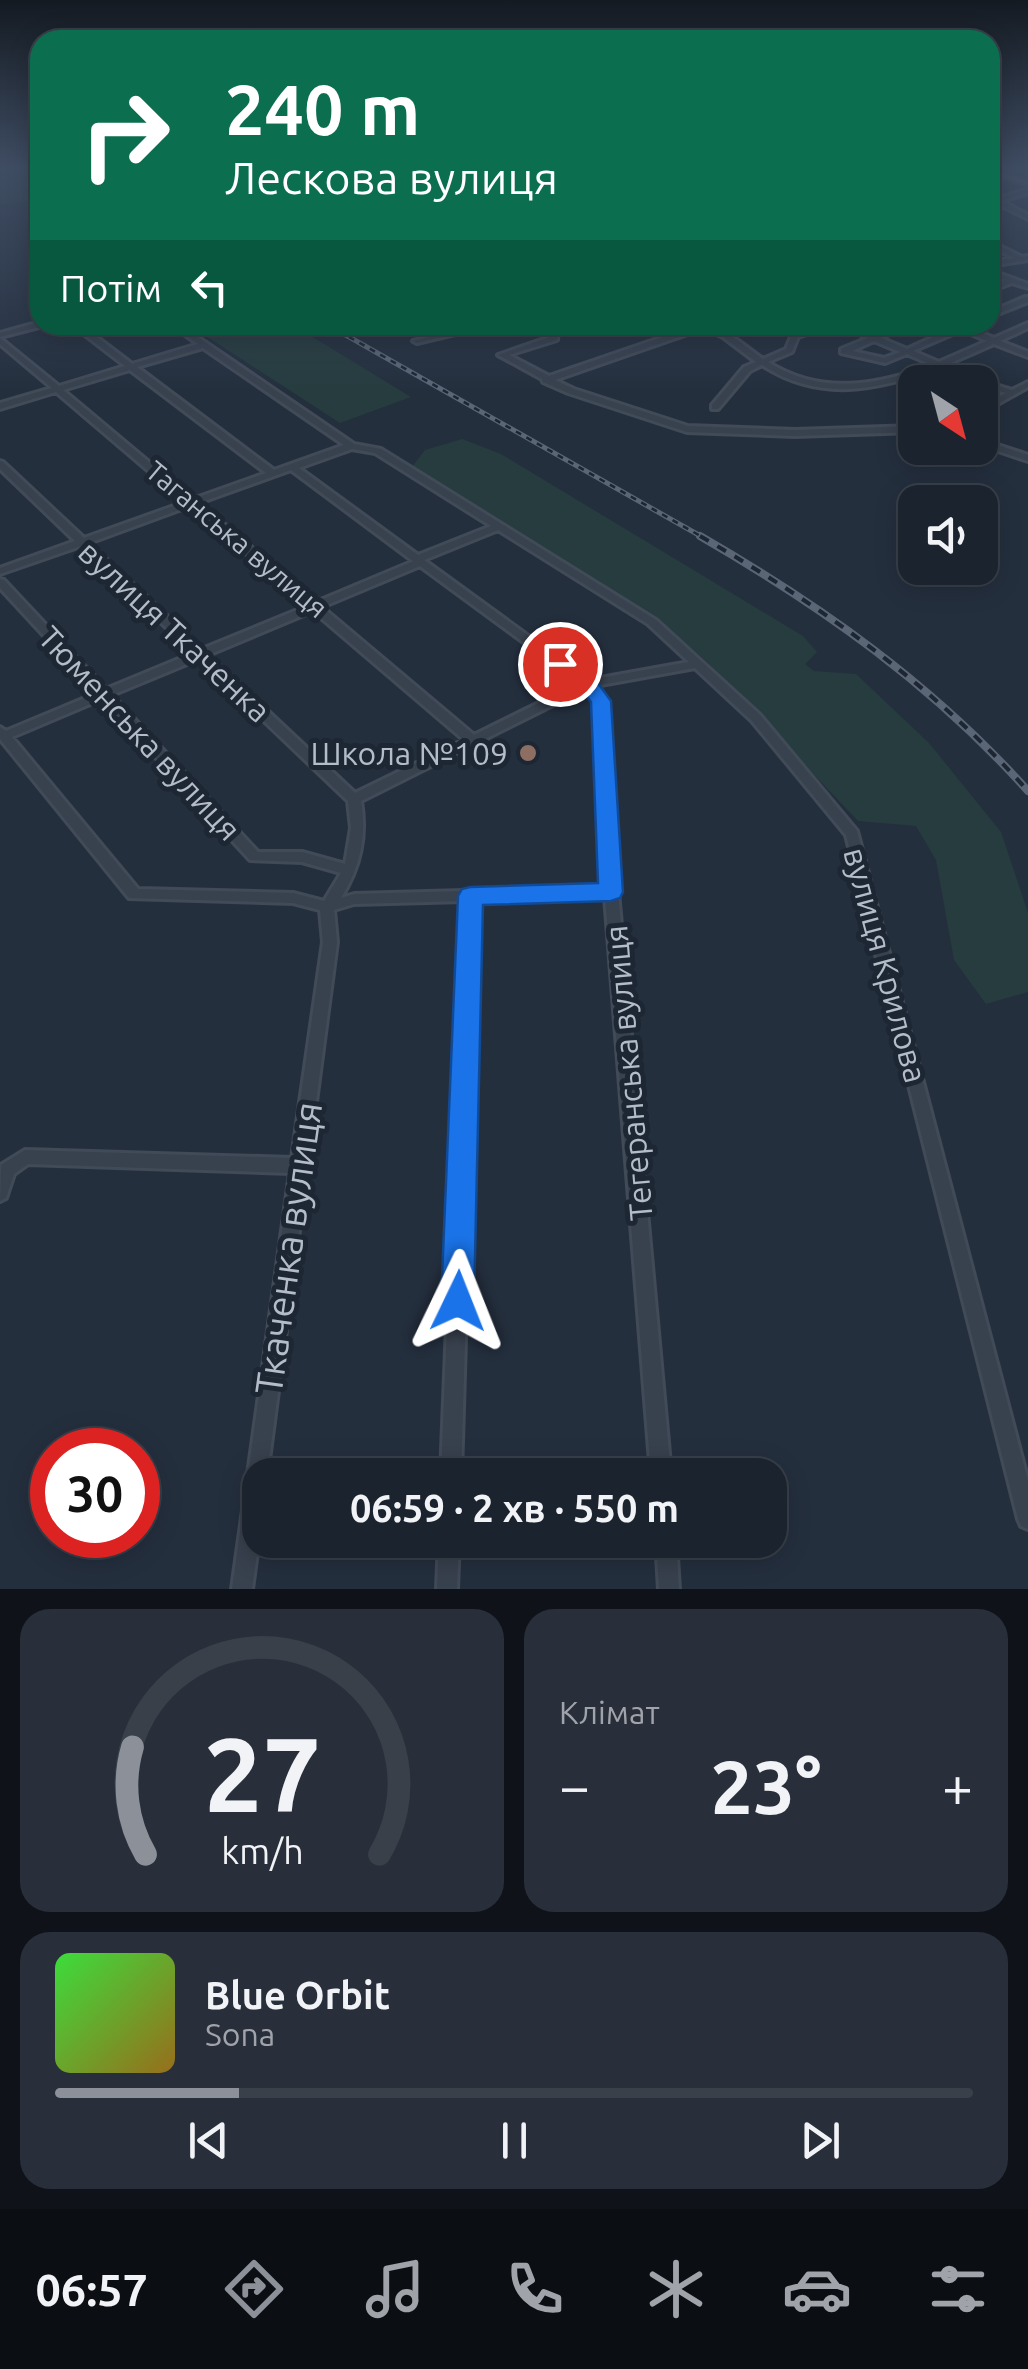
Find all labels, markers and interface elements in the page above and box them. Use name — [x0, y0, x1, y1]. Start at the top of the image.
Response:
icon: right — [60, 70, 190, 200]
text: 240 m — [225, 70, 420, 148]
text: Лескова вулиця — [225, 152, 558, 203]
icon: left — [182, 260, 237, 315]
text: Потім — [60, 267, 162, 309]
north arrow — [898, 365, 998, 465]
map controls — [898, 365, 998, 585]
street label: Таганська вулиця — [140, 454, 334, 624]
button: sound — [898, 485, 998, 585]
street label: вулиця Ткаченка — [72, 533, 278, 729]
street label: Тюменська вулиця — [32, 619, 248, 847]
pin — [518, 622, 603, 707]
icon: arrive — [533, 637, 588, 692]
place label: Школа №109 — [310, 735, 508, 771]
marker: Школа №109 — [517, 742, 539, 764]
street label: вулиця Крилова — [837, 843, 935, 1087]
street label: Тегеранська вулиця — [597, 924, 659, 1222]
street label: Ткаченка вулиця — [247, 1099, 329, 1397]
position arrow — [406, 1249, 510, 1353]
speed limit sign: 30 — [30, 1428, 160, 1558]
text: 06:59 · 2 хв · 550 m — [350, 1487, 679, 1529]
text: Клімат — [559, 1694, 660, 1730]
text: 27 — [203, 1715, 321, 1832]
text: 23° — [710, 1744, 822, 1828]
text: − — [559, 1755, 590, 1816]
text: + — [942, 1755, 973, 1816]
text: km/h — [221, 1831, 303, 1871]
text: Blue Orbit — [205, 1974, 390, 2016]
text: Sona — [205, 2016, 275, 2052]
icon: previous — [181, 2113, 236, 2168]
icon: pause — [487, 2113, 542, 2168]
icon: next — [793, 2113, 848, 2168]
icon: directions — [219, 2254, 289, 2324]
icon: music — [360, 2254, 430, 2324]
icon: phone — [500, 2254, 570, 2324]
icon: climate — [641, 2254, 711, 2324]
icon: car — [782, 2254, 852, 2324]
icon: filters — [923, 2254, 993, 2324]
text: 06:57 — [35, 2264, 148, 2315]

